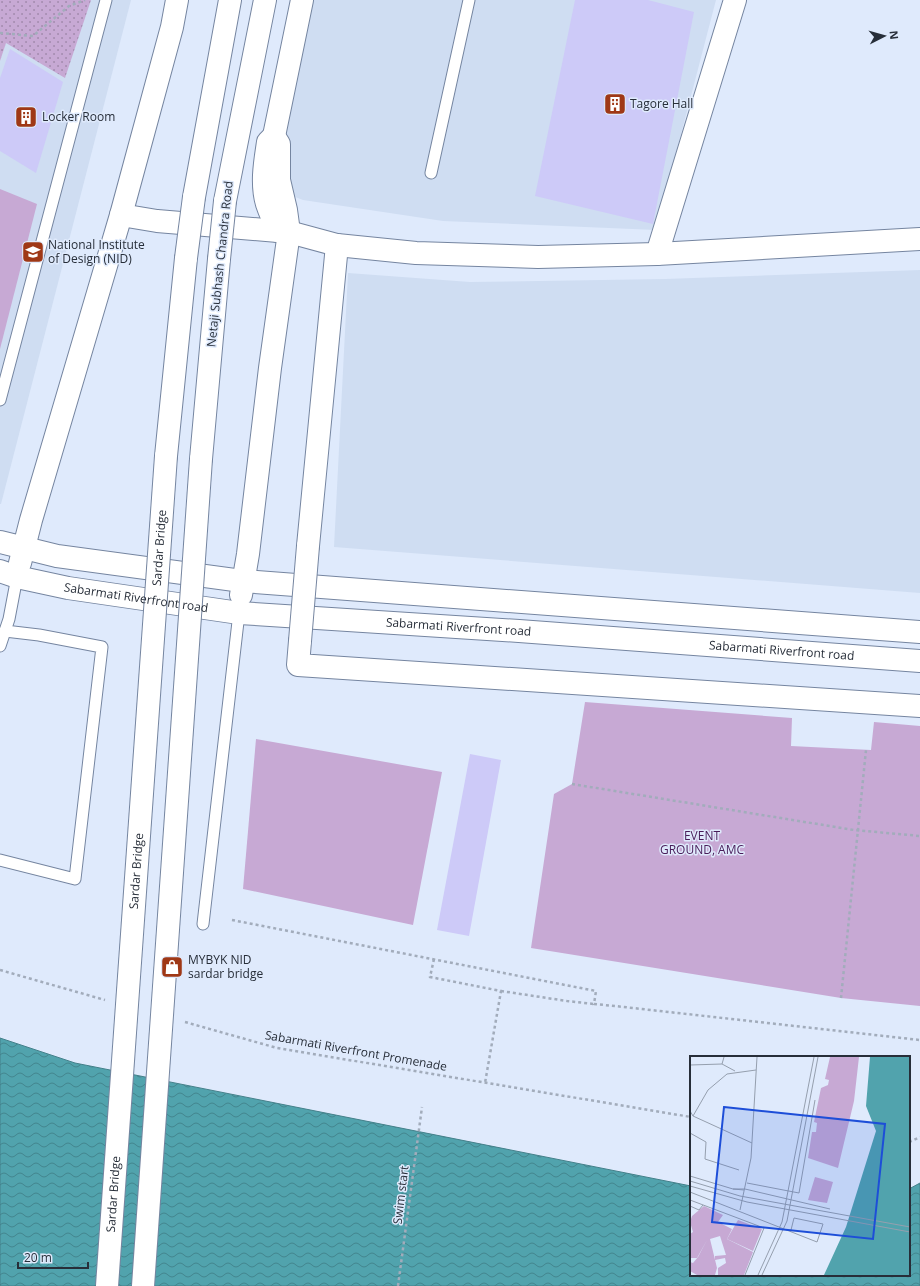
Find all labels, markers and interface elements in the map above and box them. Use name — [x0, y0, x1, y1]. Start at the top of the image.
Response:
north arrow — [864, 16, 904, 56]
text: N — [887, 30, 902, 40]
building icon: Tagore Hall — [602, 91, 628, 117]
place label: Tagore Hall — [630, 95, 693, 112]
building icon: Locker Room — [13, 104, 39, 130]
place label: Locker Room — [42, 108, 115, 125]
street label: Netaji Subhash Chandra Road — [202, 180, 237, 348]
place label: National Institute of Design (NID) — [48, 236, 145, 267]
school or university icon: National Institute of Design (NID) — [20, 239, 46, 265]
street label: Sardar Bridge — [148, 509, 170, 587]
street label: Sabarmati Riverfront road — [62, 578, 209, 616]
street label: Sabarmati Riverfront road — [385, 613, 532, 640]
street label: Sabarmati Riverfront road — [708, 636, 855, 664]
park label: EVENT GROUND, AMC — [660, 827, 744, 858]
street label: Sardar Bridge — [125, 832, 147, 910]
place label: MYBYK NID sardar bridge — [188, 951, 263, 982]
shop icon: MYBYK NID sardar bridge — [159, 954, 185, 980]
street label: Sabarmati Riverfront Promenade — [264, 1026, 449, 1075]
inset map — [690, 1056, 910, 1276]
street label: Sardar Bridge — [102, 1155, 124, 1233]
street label: Swim start — [388, 1165, 413, 1225]
scale bar — [18, 1244, 88, 1270]
text: 20 m — [24, 1249, 52, 1266]

